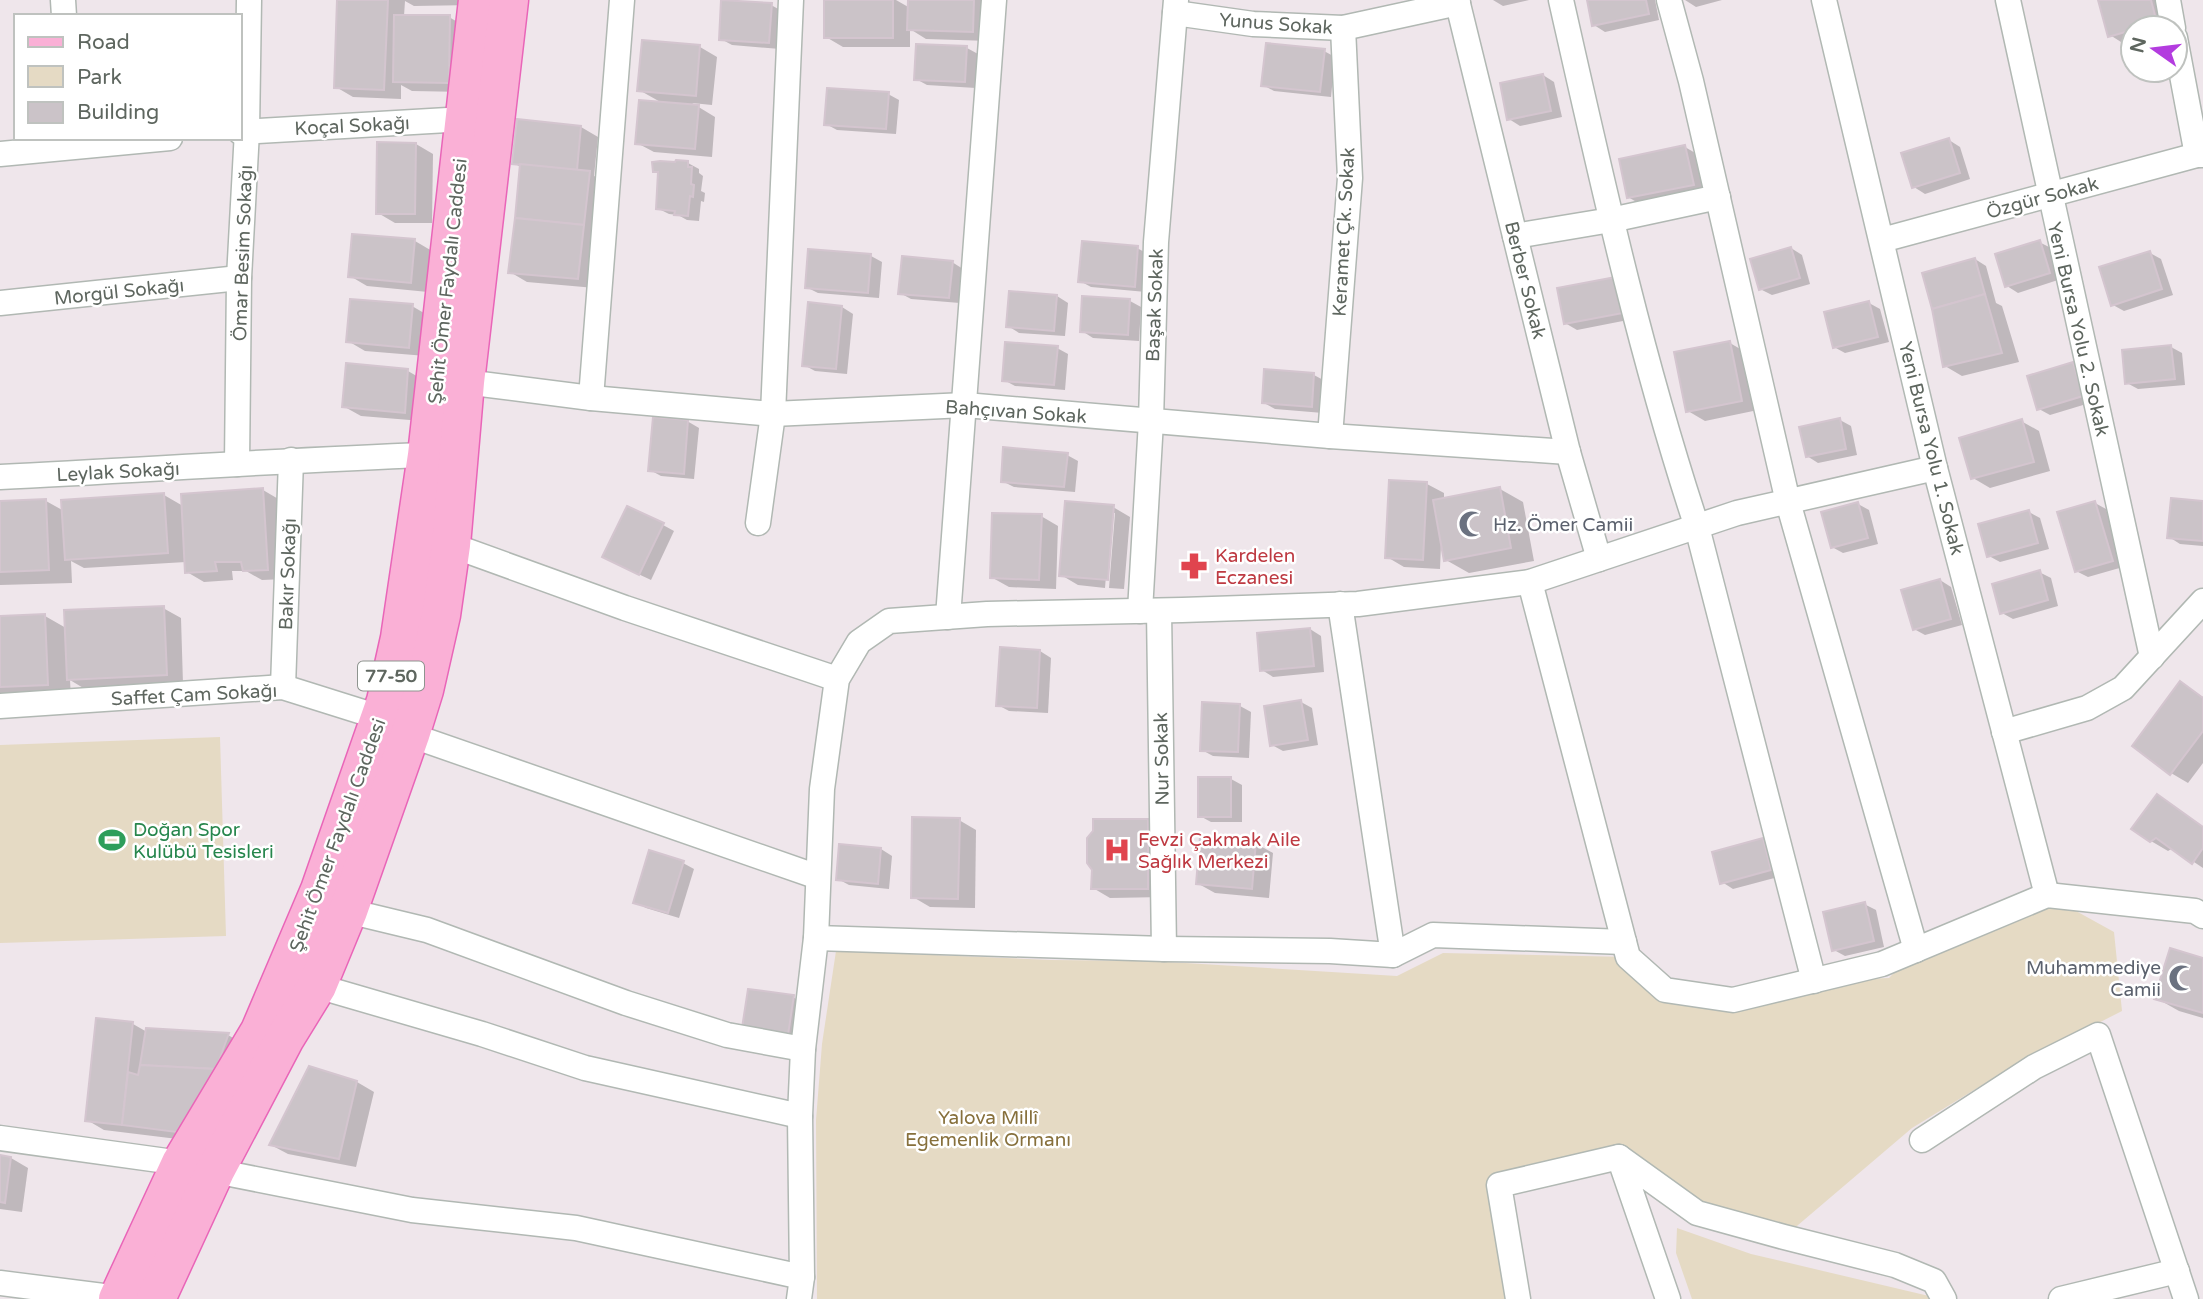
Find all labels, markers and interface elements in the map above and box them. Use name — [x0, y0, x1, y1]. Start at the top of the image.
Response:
street label: Yunus Sokak — [1218, 9, 1334, 39]
legend — [14, 14, 242, 140]
north arrow — [2119, 14, 2189, 84]
text: Road — [77, 30, 130, 55]
text: N — [2126, 35, 2151, 55]
text: Park — [77, 65, 122, 90]
text: Building — [77, 100, 159, 125]
street label: Koçal Sokağı — [294, 112, 410, 140]
street label: Keramet Çk. Sokak — [1329, 147, 1359, 317]
street label: Şehit Ömer Faydalı Caddesi — [424, 157, 472, 405]
street label: Ömar Besim Sokağı — [229, 164, 257, 342]
street label: Özgür Sokak — [1984, 172, 2101, 223]
street label: Berber Sokak — [1500, 219, 1550, 341]
street label: Yeni Bursa Yolu 2. Sokak — [2043, 220, 2113, 438]
street label: Başak Sokak — [1142, 248, 1168, 362]
street label: Morgül Sokağı — [53, 274, 185, 310]
street label: Yeni Bursa Yolu 1. Sokak — [1894, 339, 1968, 557]
street label: Bahçıvan Sokak — [944, 396, 1087, 428]
street label: Leylak Sokağı — [56, 458, 180, 486]
mosque icon: Hz. Ömer Camii — [1457, 509, 1487, 539]
place label: Hz. Ömer Camii — [1493, 514, 1633, 536]
street label: Bakır Sokağı — [275, 518, 301, 630]
place label: Kardelen Eczanesi — [1215, 545, 1295, 589]
pharmacy icon: Kardelen Eczanesi — [1179, 551, 1209, 581]
road number: 77-50 — [358, 662, 424, 690]
street label: Saffet Çam Sokağı — [110, 680, 278, 710]
street label: Nur Sokak — [1150, 712, 1174, 806]
street label: Şehit Ömer Faydalı Caddesi — [285, 716, 390, 955]
place label: Doğan Spor Kulübü Tesisleri — [133, 819, 274, 863]
sports icon: Doğan Spor Kulübü Tesisleri — [97, 825, 127, 855]
place label: Fevzi Çakmak Aile Sağlık Merkezi — [1138, 829, 1301, 873]
hospital icon: Fevzi Çakmak Aile Sağlık Merkezi — [1102, 835, 1132, 865]
place label: Muhammediye Camii — [2026, 957, 2161, 1001]
mosque icon: Muhammediye Camii — [2167, 963, 2197, 993]
park label: Yalova Millî Egemenlik Ormanı — [905, 1107, 1071, 1151]

